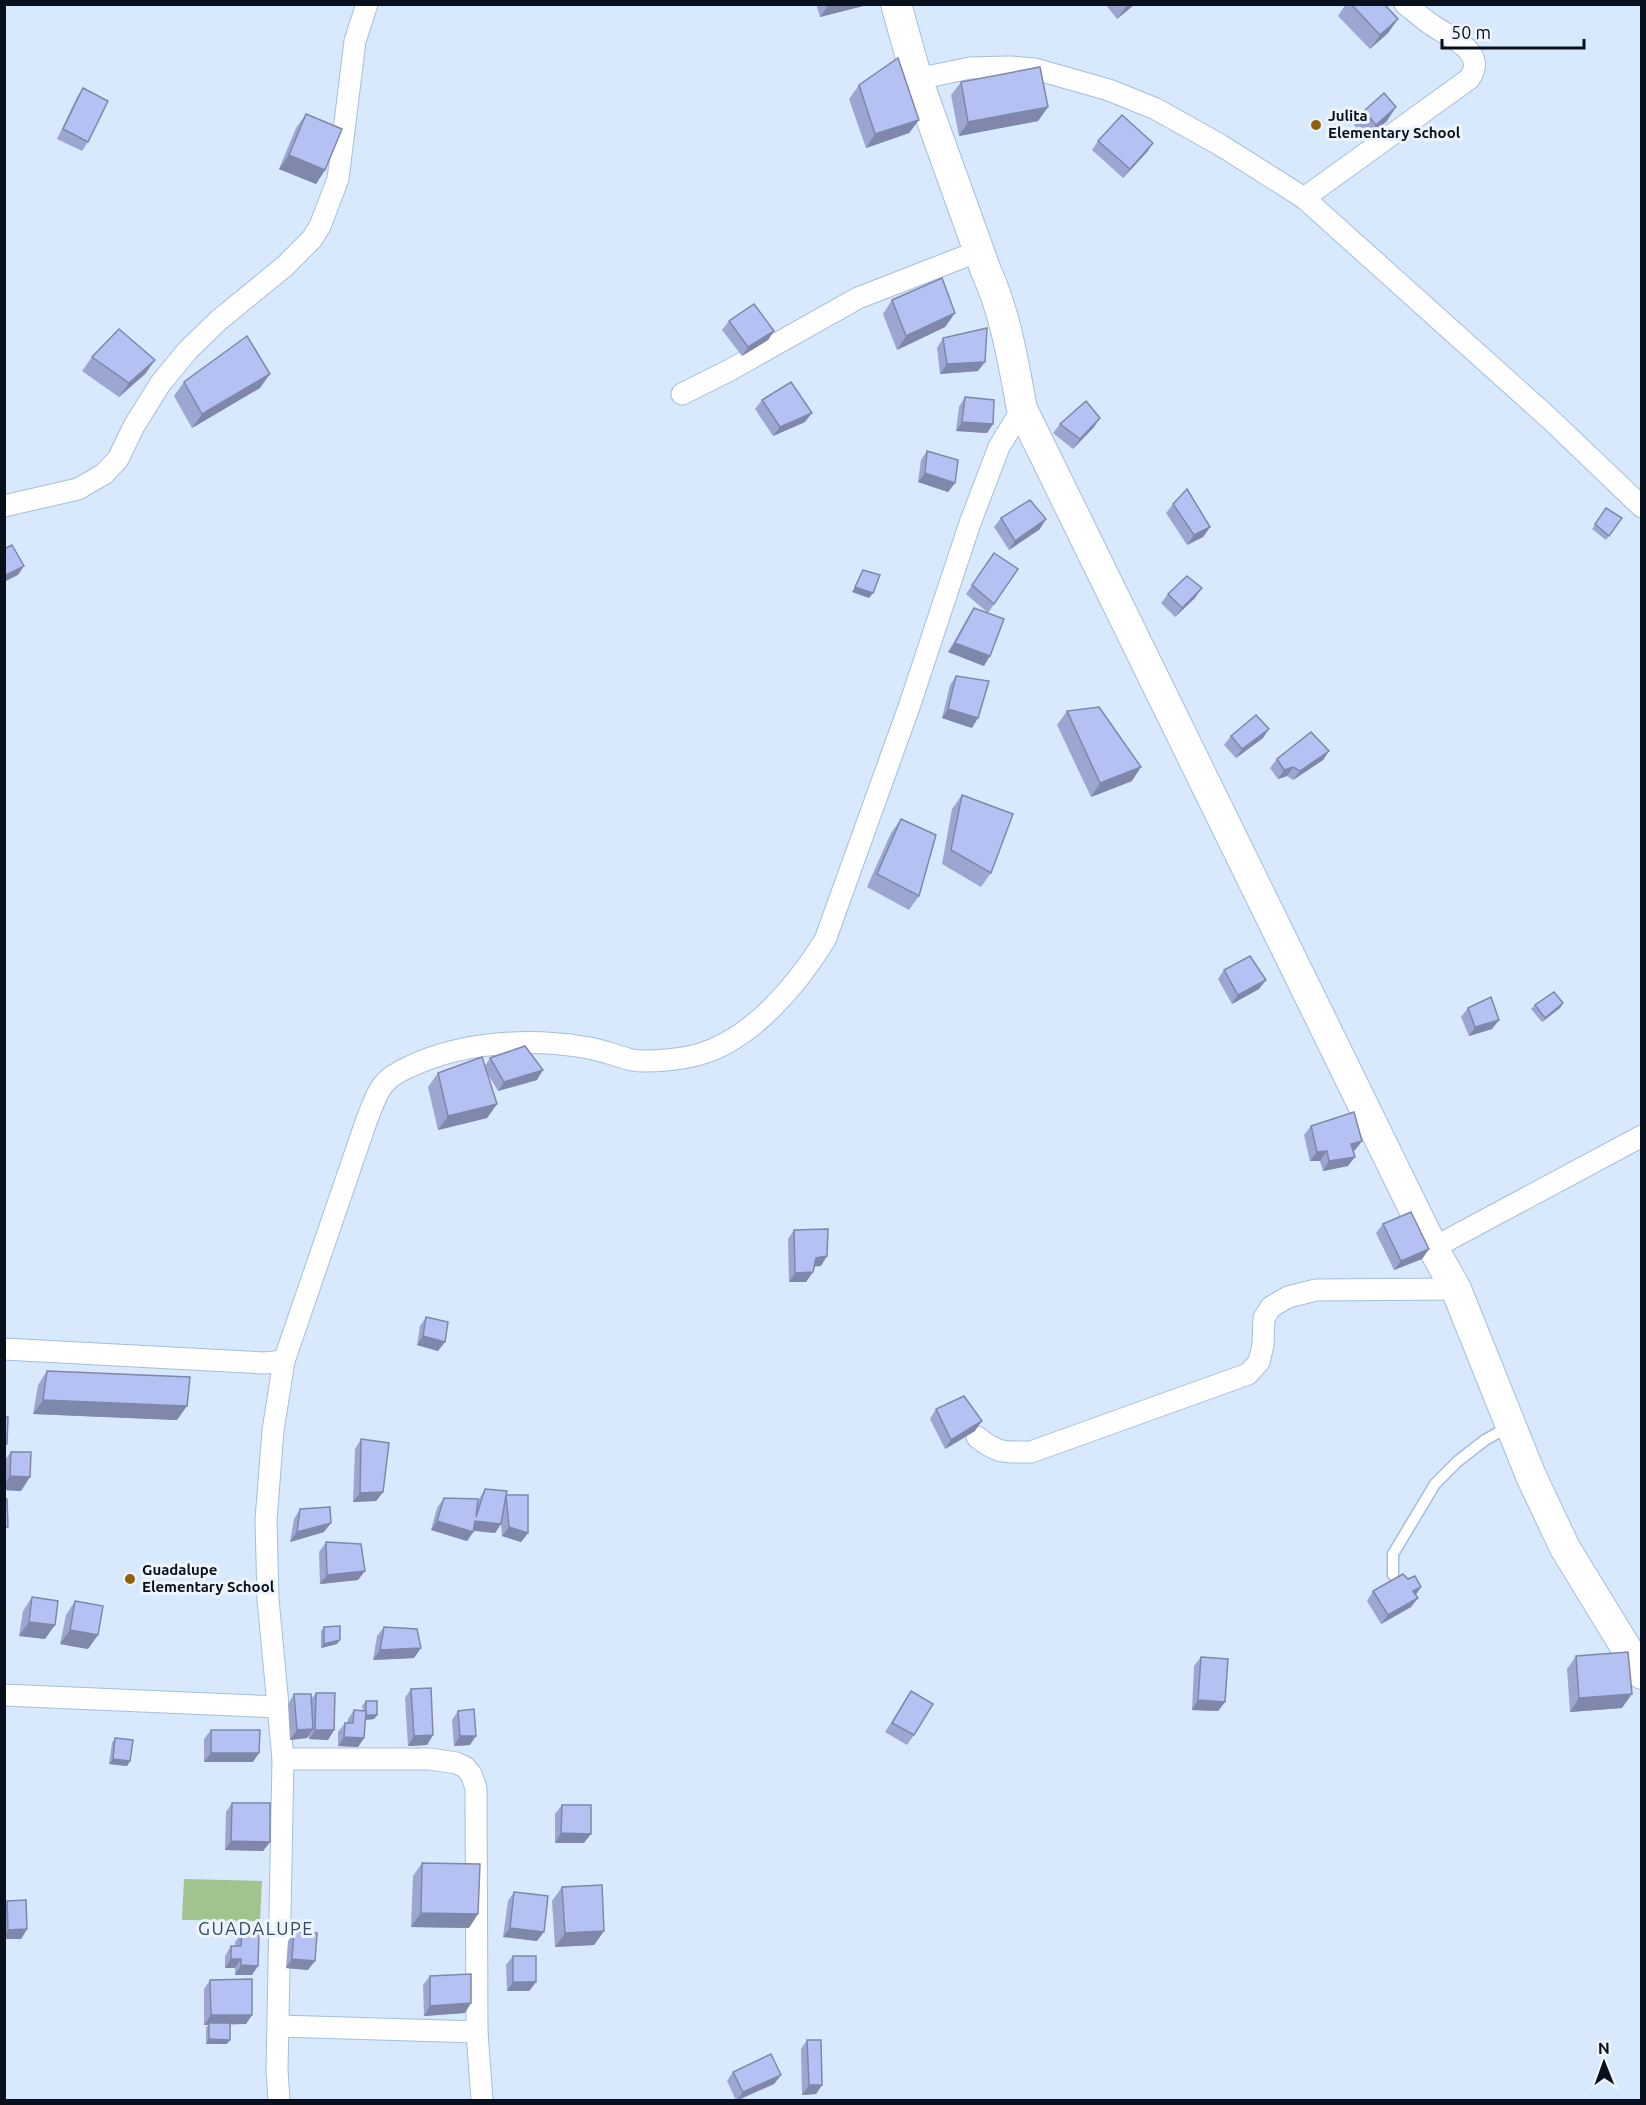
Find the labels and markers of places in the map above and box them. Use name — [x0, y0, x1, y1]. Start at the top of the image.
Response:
place label: Julita Elementary School — [1328, 107, 1461, 141]
marker: Julita Elementary School — [1309, 118, 1323, 132]
place label: Guadalupe Elementary School — [142, 1561, 275, 1595]
marker: Guadalupe Elementary School — [123, 1572, 137, 1586]

